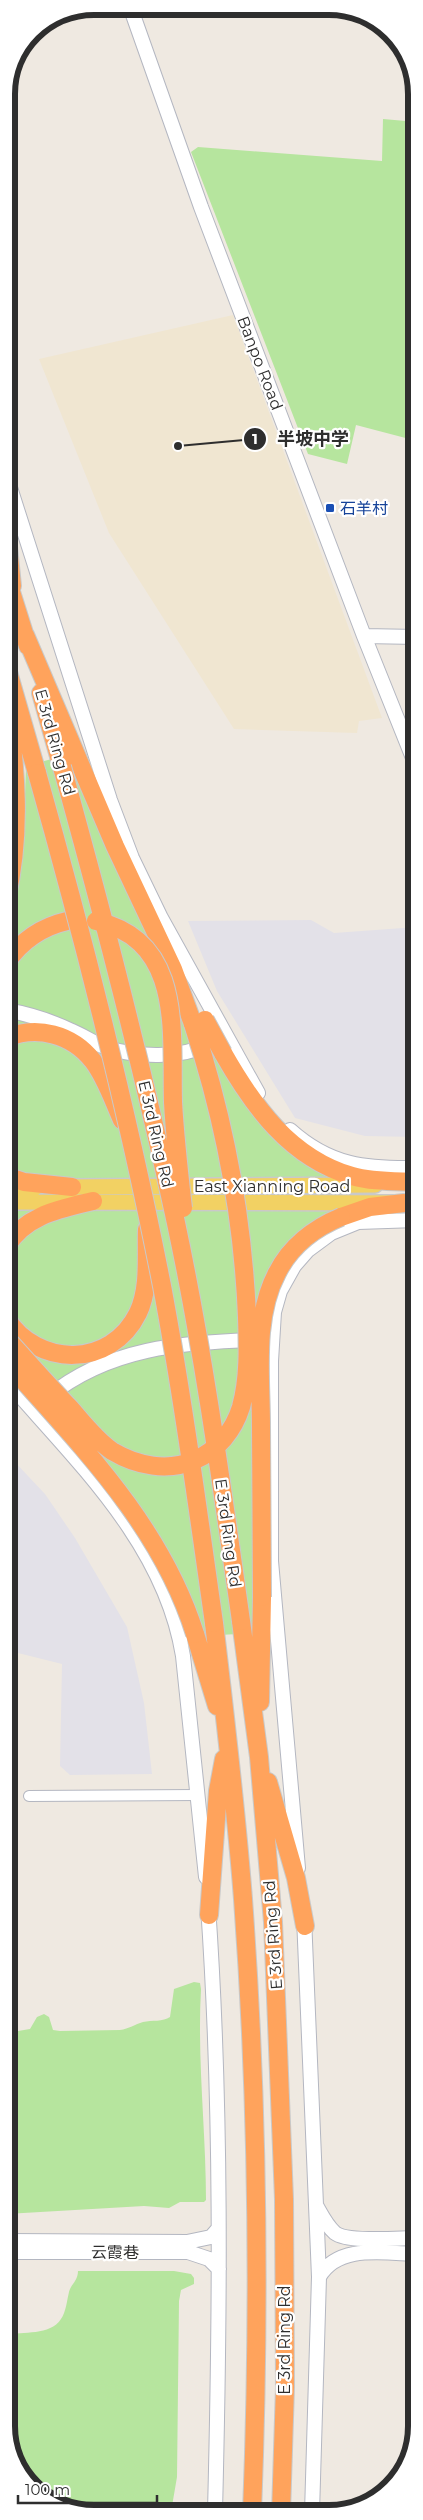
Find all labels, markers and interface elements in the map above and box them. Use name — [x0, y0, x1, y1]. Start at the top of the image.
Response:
street label: Banpo Road — [233, 313, 287, 413]
callout: 半坡中学 — [242, 422, 359, 455]
text: 半坡中学 — [277, 428, 349, 450]
text: 1 — [252, 429, 258, 448]
place label: 石羊村 — [340, 499, 388, 518]
marker: 石羊村 — [324, 502, 336, 514]
street label: E 3rd Ring Rd — [31, 687, 79, 797]
street label: E 3rd Ring Rd — [134, 1079, 178, 1189]
street label: East Xianning Road — [194, 1177, 350, 1196]
street label: E 3rd Ring Rd — [211, 1477, 245, 1589]
street label: E 3rd Ring Rd — [260, 1880, 286, 1990]
street label: 云霞巷 — [91, 2243, 139, 2262]
street label: E 3rd Ring Rd — [275, 2285, 294, 2395]
scale bar — [18, 2472, 156, 2504]
text: 100 m — [25, 2480, 70, 2499]

